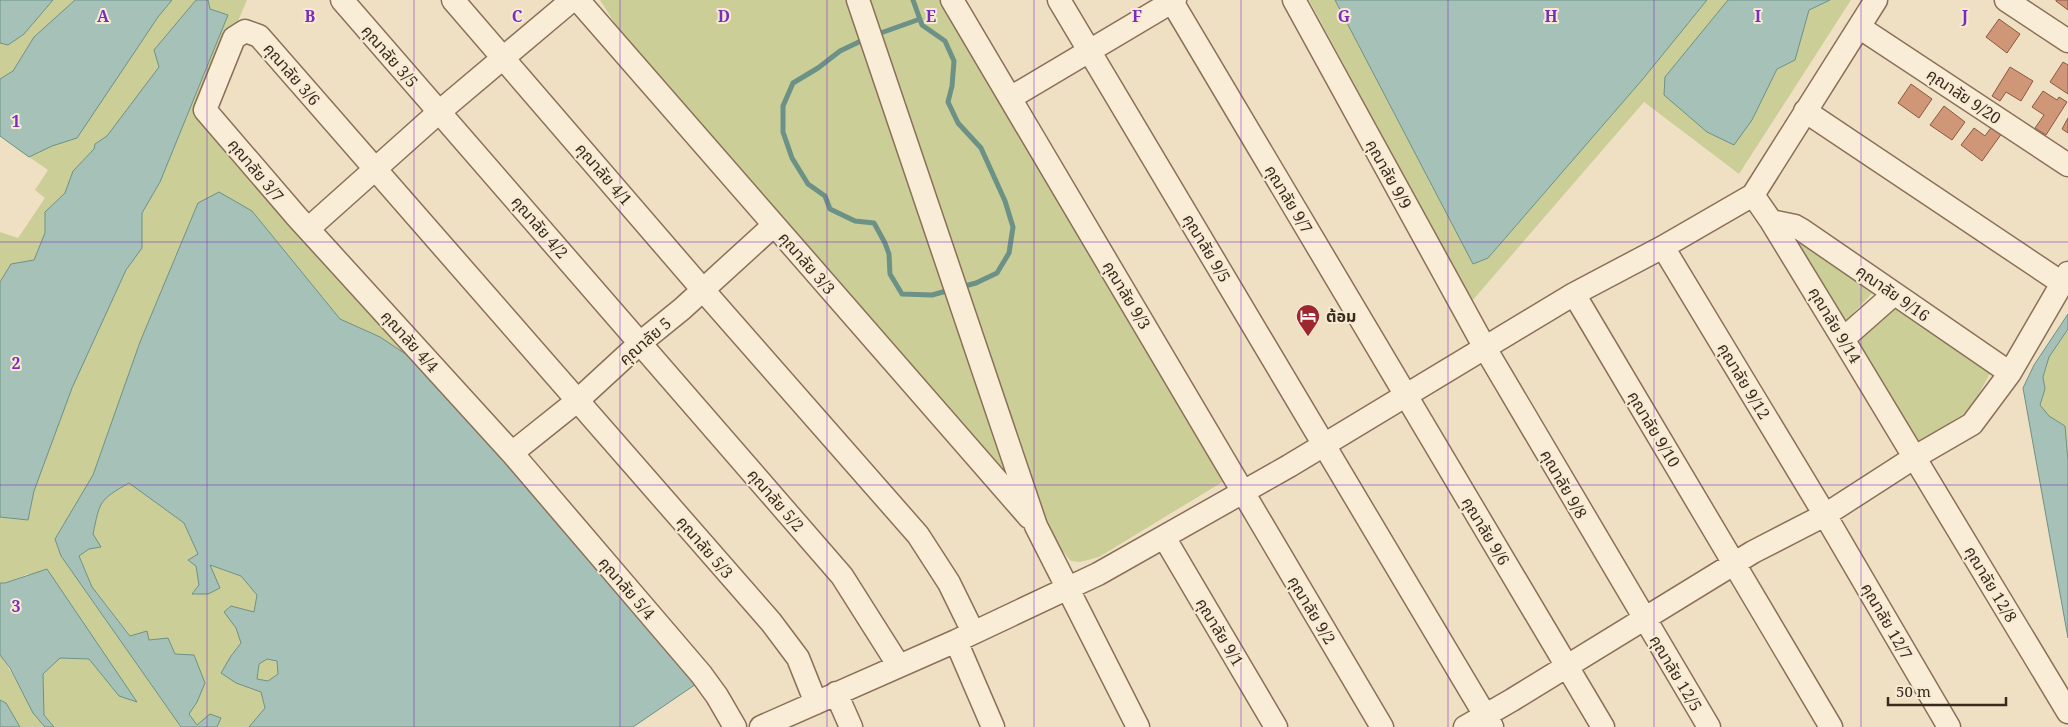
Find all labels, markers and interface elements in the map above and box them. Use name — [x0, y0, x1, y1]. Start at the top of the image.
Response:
text: A — [97, 5, 110, 27]
text: B — [305, 5, 316, 27]
text: C — [512, 5, 523, 27]
text: D — [718, 5, 730, 27]
text: E — [926, 5, 936, 27]
text: F — [1132, 5, 1142, 27]
text: G — [1338, 5, 1350, 27]
text: H — [1544, 5, 1558, 27]
text: I — [1755, 5, 1761, 27]
text: J — [1961, 5, 1969, 27]
street label: คุณาลัย 3/5 — [357, 20, 423, 92]
street label: คุณาลัย 3/6 — [259, 38, 325, 110]
street label: คุณาลัย 9/20 — [1923, 63, 2005, 129]
text: 1 — [11, 110, 21, 132]
street label: คุณาลัย 3/7 — [223, 134, 289, 206]
street label: คุณาลัย 9/9 — [1361, 135, 1417, 213]
street label: คุณาลัย 4/1 — [571, 138, 637, 210]
street label: คุณาลัย 9/7 — [1260, 161, 1318, 237]
street label: คุณาลัย 4/2 — [507, 191, 573, 263]
street label: คุณาลัย 9/5 — [1178, 210, 1236, 286]
street label: คุณาลัย 3/3 — [774, 227, 840, 299]
street label: คุณาลัย 9/3 — [1098, 257, 1156, 333]
street label: คุณาลัย 9/16 — [1852, 260, 1934, 326]
street label: คุณาลัย 9/14 — [1804, 283, 1866, 367]
hotel icon: ต้อม — [1295, 303, 1321, 337]
street label: คุณาลัย 4/4 — [376, 305, 444, 377]
place label: ต้อม — [1326, 305, 1356, 327]
street label: คุณาลัย 5 — [614, 312, 676, 370]
street label: คุณาลัย 9/12 — [1713, 339, 1775, 423]
text: 2 — [11, 352, 21, 374]
street label: คุณาลัย 9/10 — [1623, 387, 1685, 471]
street label: คุณาลัย 9/8 — [1535, 446, 1593, 523]
street label: คุณาลัย 5/2 — [743, 464, 809, 536]
street label: คุณาลัย 9/6 — [1457, 493, 1515, 569]
street label: คุณาลัย 5/3 — [672, 511, 738, 583]
street label: คุณาลัย 12/8 — [1960, 542, 2022, 626]
street label: คุณาลัย 5/4 — [594, 552, 660, 624]
street label: คุณาลัย 9/2 — [1283, 572, 1341, 648]
street label: คุณาลัย 12/7 — [1856, 579, 1918, 663]
street label: คุณาลัย 9/1 — [1191, 594, 1249, 670]
text: 3 — [11, 595, 21, 617]
street label: คุณาลัย 12/5 — [1645, 631, 1707, 715]
scale bar — [1888, 674, 2006, 706]
text: 50 m — [1896, 681, 1931, 701]

